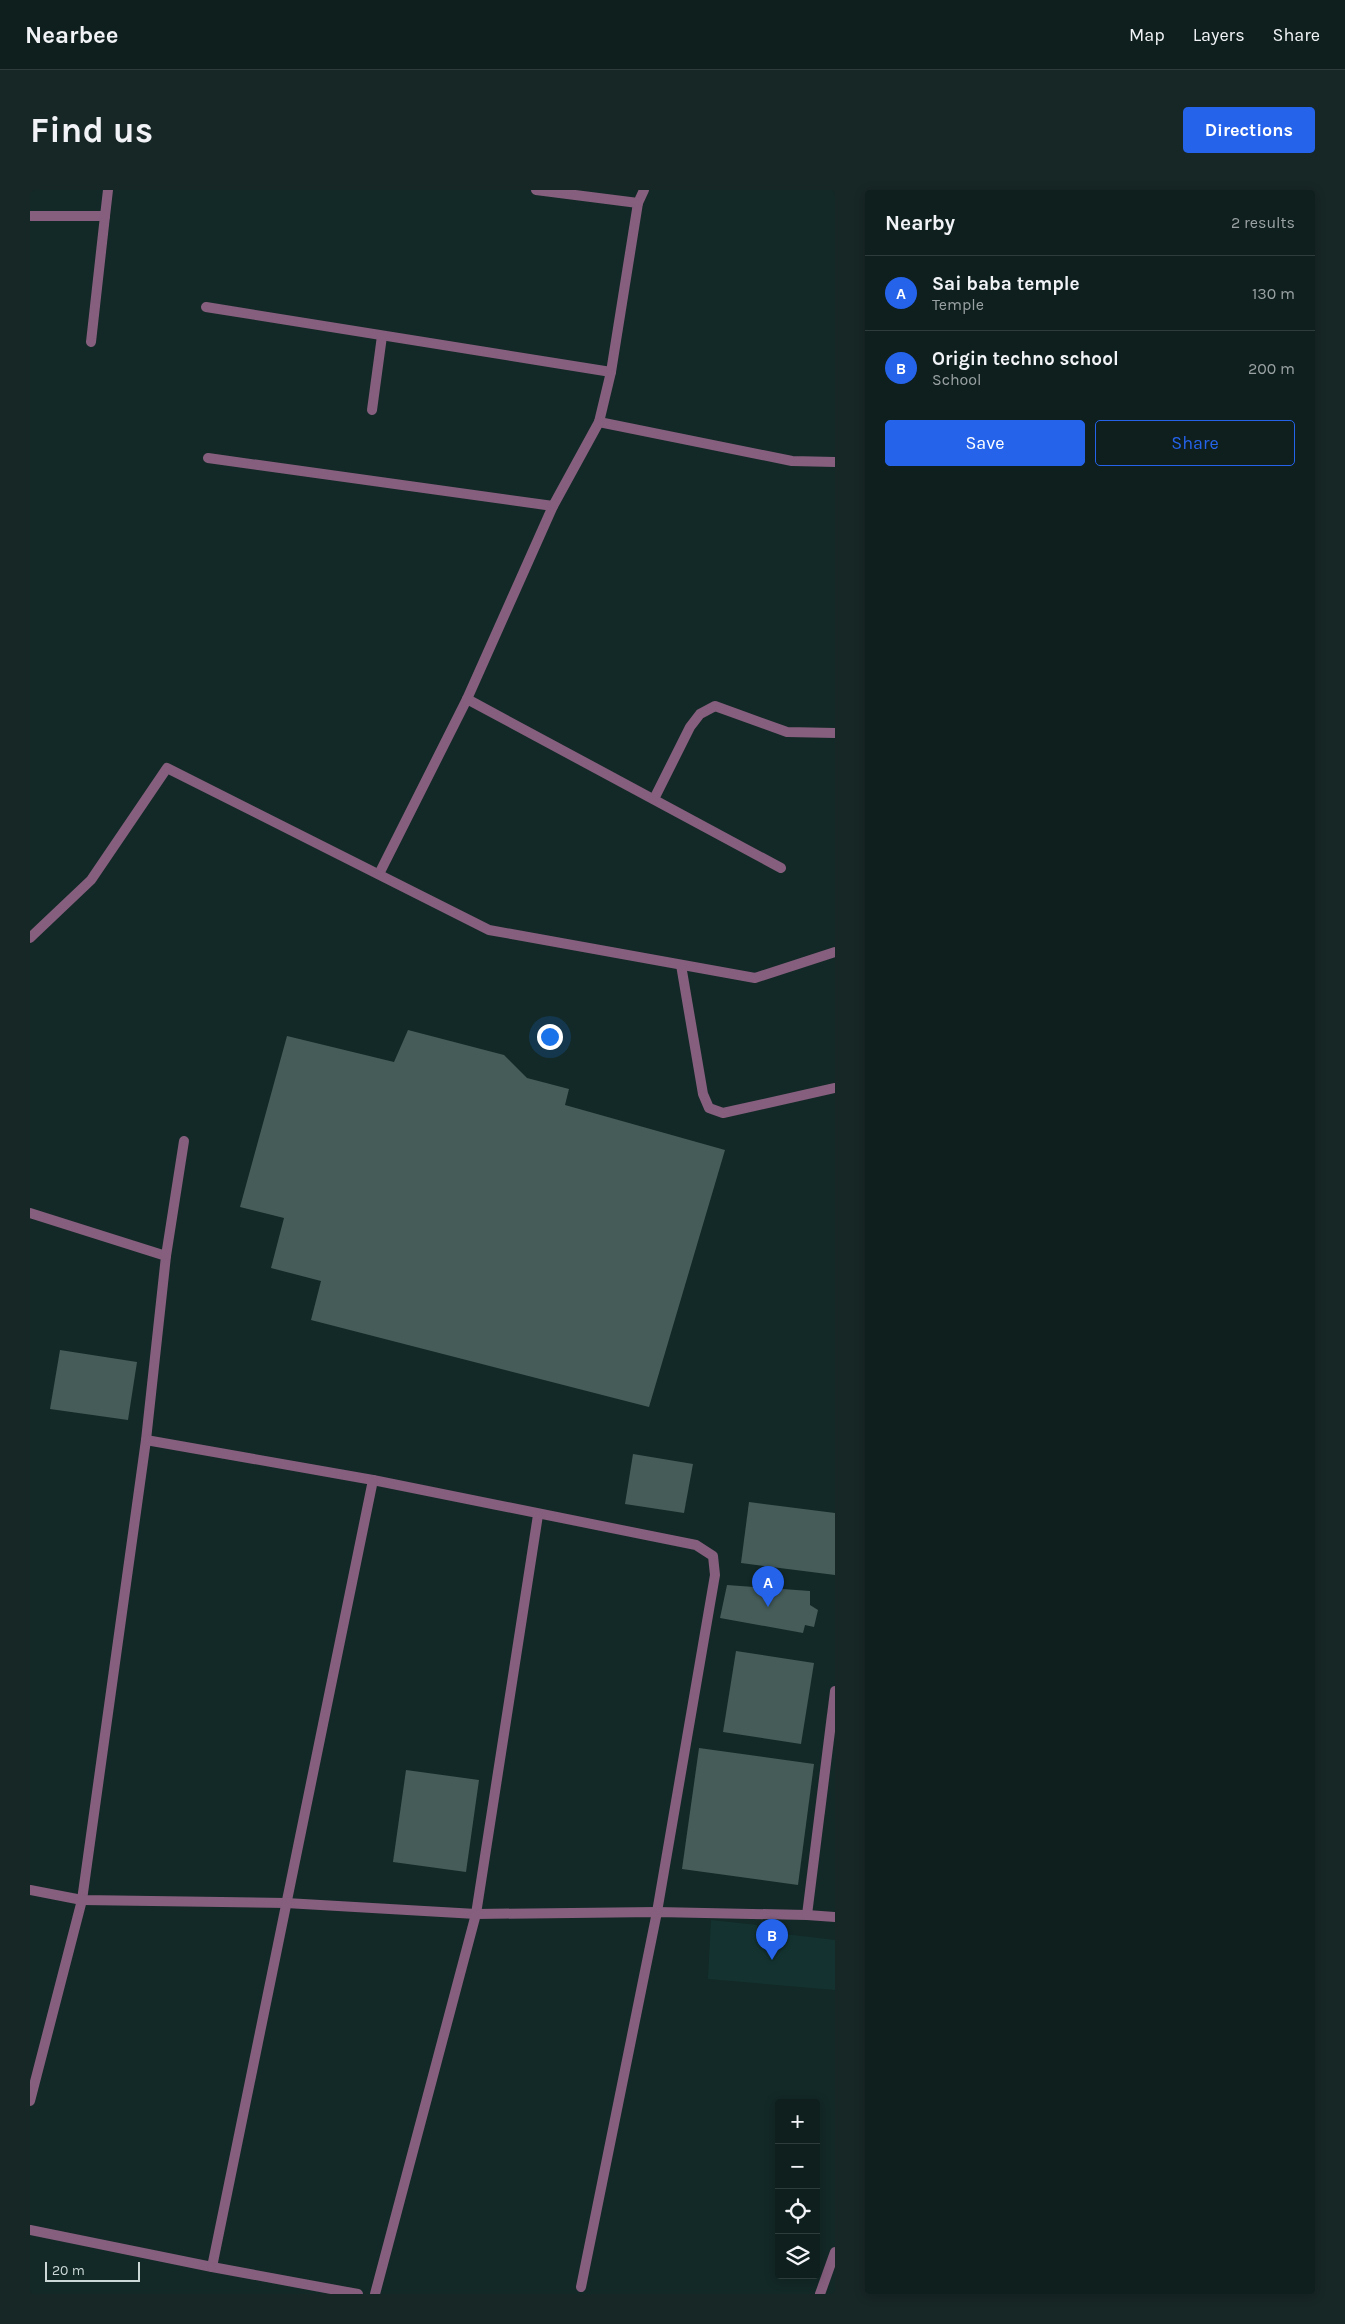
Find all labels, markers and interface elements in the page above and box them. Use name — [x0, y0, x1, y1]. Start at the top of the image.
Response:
text: Nearbee — [25, 21, 119, 49]
text: Map — [1129, 24, 1165, 46]
text: Layers — [1193, 24, 1245, 46]
text: Share — [1273, 24, 1320, 46]
button: Directions — [1183, 107, 1315, 153]
text: Find us — [30, 110, 153, 151]
text: Nearby — [885, 211, 955, 235]
text: 2 results — [1231, 213, 1295, 232]
text: Sai baba temple — [932, 273, 1080, 295]
text: A — [896, 284, 906, 303]
text: 130 m — [1252, 284, 1295, 303]
text: Temple — [932, 295, 984, 314]
text: Origin techno school — [932, 348, 1119, 370]
text: B — [896, 359, 906, 378]
text: 200 m — [1248, 359, 1295, 378]
text: School — [932, 370, 982, 389]
button: Save — [885, 420, 1085, 466]
button: Share — [1095, 420, 1295, 466]
your location — [537, 1024, 563, 1050]
pin: A — [752, 1566, 784, 1607]
pin: B — [756, 1919, 788, 1960]
map controls — [775, 2099, 820, 2279]
button: + — [775, 2099, 820, 2144]
button: − — [775, 2144, 820, 2189]
button: locate — [775, 2189, 820, 2234]
button: layers — [775, 2234, 820, 2279]
scale bar — [45, 2259, 140, 2282]
text: 20 m — [52, 2262, 85, 2279]

